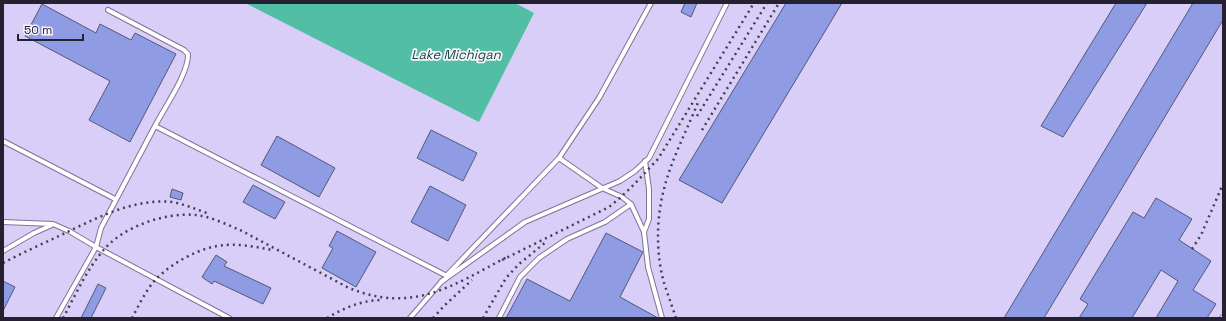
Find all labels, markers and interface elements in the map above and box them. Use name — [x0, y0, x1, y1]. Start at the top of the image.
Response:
scale bar — [18, 16, 83, 42]
text: 50 m — [24, 22, 52, 38]
water label: Lake Michigan — [411, 46, 502, 63]

